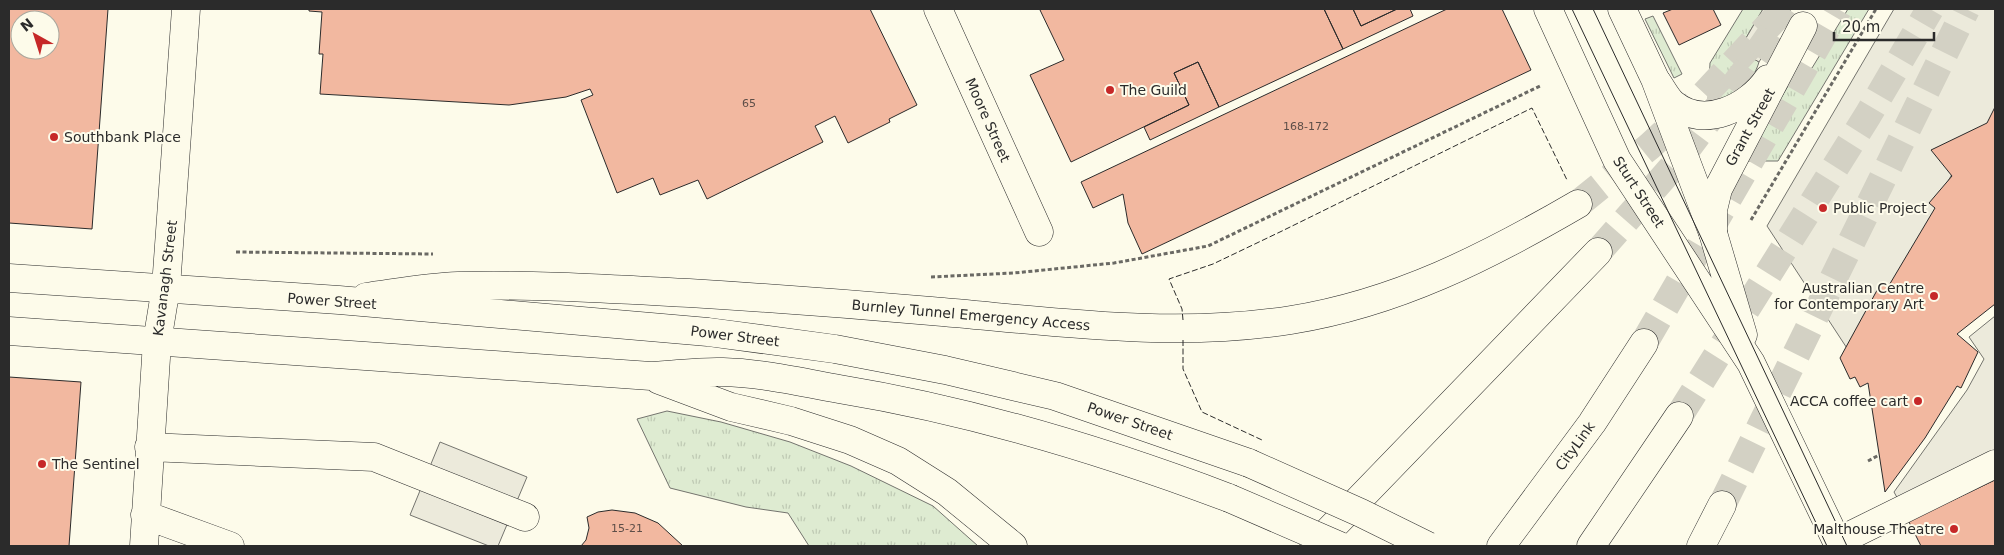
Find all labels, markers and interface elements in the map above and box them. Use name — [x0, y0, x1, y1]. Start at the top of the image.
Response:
north arrow — [10, 10, 60, 60]
scale bar — [1834, 10, 1934, 42]
text: N — [17, 15, 36, 35]
text: 20 m — [1842, 18, 1880, 36]
street label: Moore Street — [962, 76, 1014, 165]
place label: The Guild — [1119, 82, 1187, 98]
marker: The Guild — [1104, 84, 1116, 96]
street label: Grant Street — [1722, 85, 1778, 169]
house number: 65 — [742, 97, 756, 110]
house number: 168-172 — [1283, 120, 1329, 133]
place label: Southbank Place — [64, 129, 181, 145]
marker: Southbank Place — [48, 131, 60, 143]
street label: Sturt Street — [1610, 153, 1668, 231]
place label: Public Project — [1833, 200, 1927, 216]
marker: Public Project — [1817, 202, 1829, 214]
street label: Kavanagh Street — [150, 219, 180, 337]
place label: Australian Centre for Contemporary Art — [1774, 280, 1925, 312]
street label: Power Street — [287, 290, 378, 312]
marker: Australian Centre for Contemporary Art — [1928, 290, 1940, 302]
street label: Burnley Tunnel Emergency Access — [851, 297, 1091, 333]
street label: Power Street — [690, 323, 781, 349]
place label: ACCA coffee cart — [1790, 393, 1909, 409]
marker: ACCA coffee cart — [1912, 395, 1924, 407]
street label: Power Street — [1085, 399, 1175, 443]
street label: CityLink — [1552, 418, 1598, 473]
place label: The Sentinel — [51, 456, 140, 472]
marker: The Sentinel — [36, 458, 48, 470]
place label: Malthouse Theatre — [1813, 521, 1944, 537]
house number: 15-21 — [611, 522, 643, 535]
marker: Malthouse Theatre — [1948, 523, 1960, 535]

